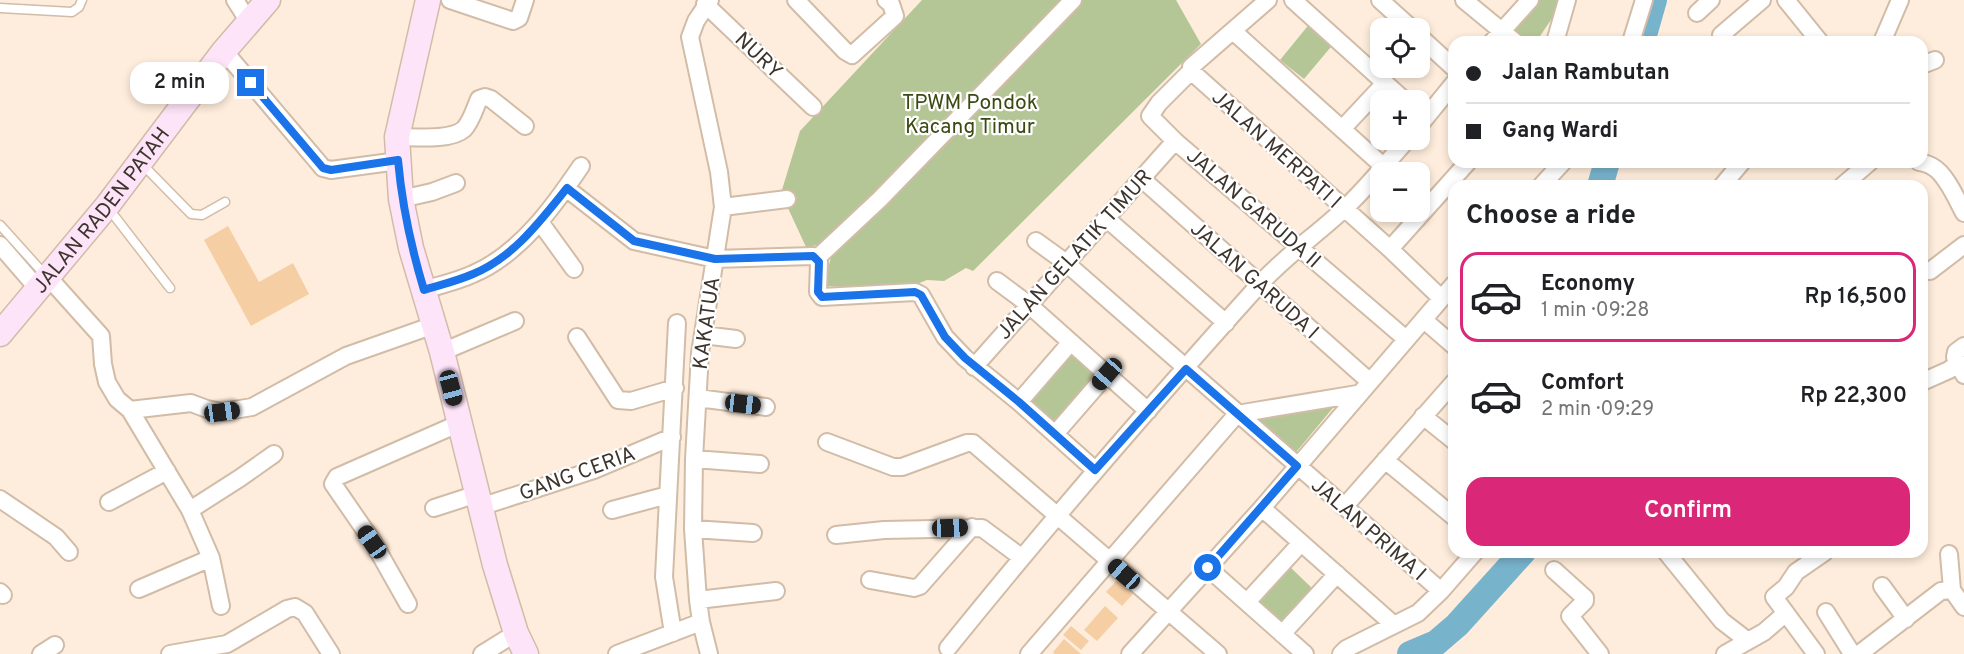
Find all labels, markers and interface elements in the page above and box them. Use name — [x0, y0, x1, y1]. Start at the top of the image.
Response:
map controls — [1370, 18, 1430, 222]
button: locate — [1370, 18, 1430, 78]
street label: NURY — [728, 27, 788, 85]
text: Jalan Rambutan — [1502, 60, 1670, 87]
callout: 2 min — [131, 62, 230, 104]
route end — [237, 69, 264, 96]
text: 2 min — [154, 70, 205, 96]
street label: JALAN MERPATI I — [1206, 85, 1346, 215]
park label: TPWM Pondok Kacang Timur — [902, 90, 1038, 141]
button: + — [1370, 90, 1430, 150]
text: Gang Wardi — [1502, 118, 1618, 145]
street label: JALAN RADEN PATAH — [28, 122, 177, 300]
street label: JALAN GARUDA II — [1180, 143, 1326, 275]
button: − — [1370, 162, 1430, 222]
street label: JALAN GELATIK TIMUR — [991, 164, 1159, 346]
text: Choose a ride — [1466, 199, 1636, 233]
street label: JALAN GARUDA I — [1184, 216, 1324, 346]
icon: car — [1469, 270, 1523, 324]
text: Economy — [1541, 271, 1635, 298]
street label: KAKATUA — [688, 275, 727, 371]
text: Rp 16,500 — [1805, 284, 1907, 311]
text: 1 min · 09:28 — [1541, 298, 1650, 324]
car — [1088, 355, 1126, 393]
car — [438, 368, 464, 408]
icon: car — [1469, 369, 1523, 423]
text: Comfort — [1541, 370, 1624, 397]
text: Rp 22,300 — [1800, 383, 1907, 410]
car — [724, 393, 762, 415]
text: 2 min · 09:29 — [1541, 397, 1654, 423]
car — [203, 401, 241, 423]
street label: GANG CERIA — [516, 441, 639, 508]
street label: JALAN PRIMA I — [1305, 473, 1431, 588]
button: Confirm — [1466, 477, 1910, 546]
car — [932, 518, 968, 538]
car — [354, 522, 390, 562]
route start — [1194, 554, 1221, 581]
car — [1105, 555, 1143, 593]

